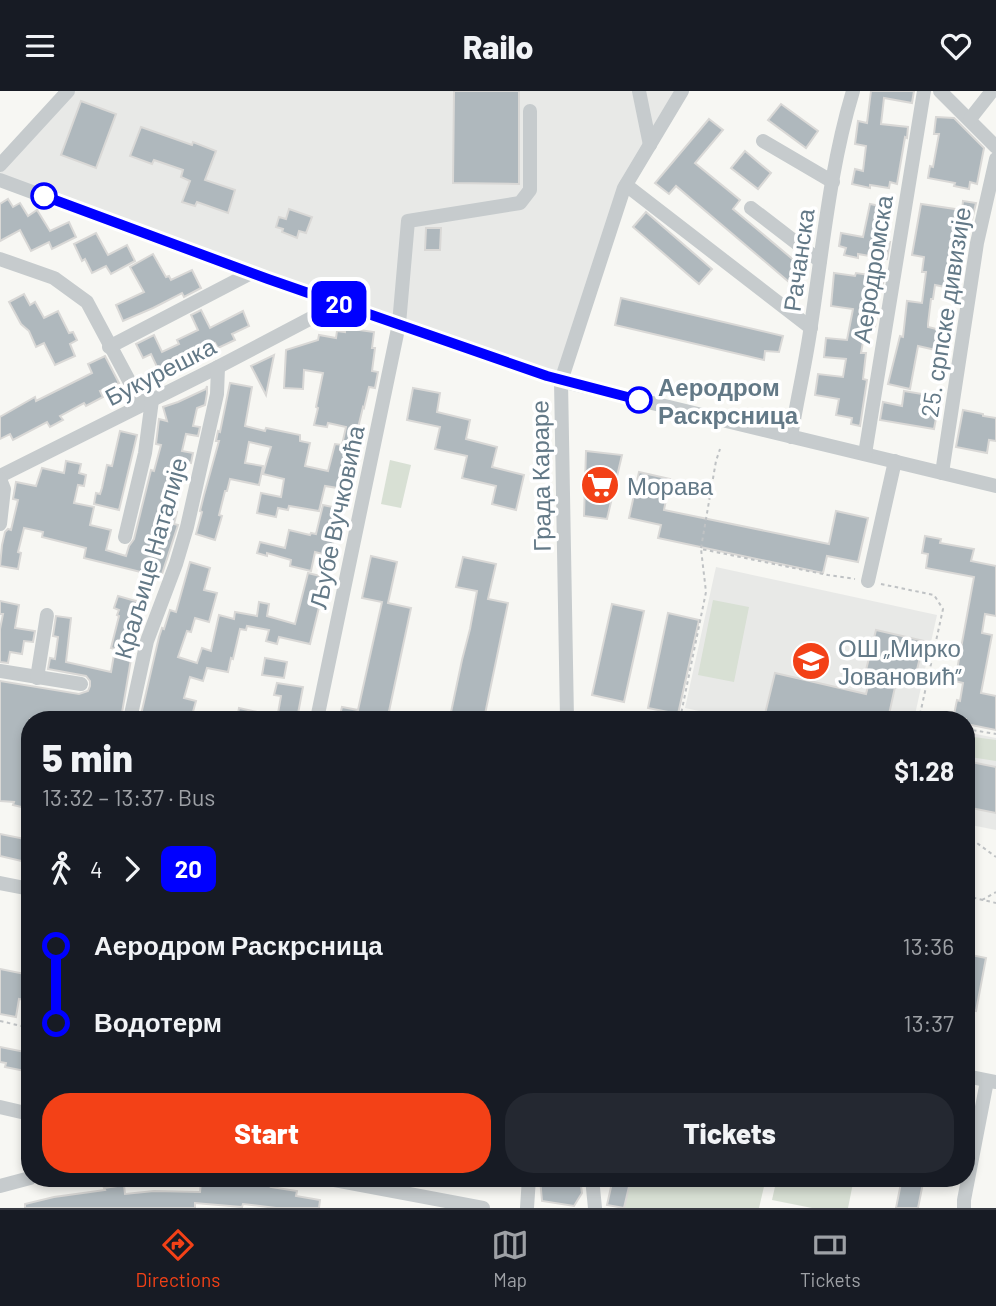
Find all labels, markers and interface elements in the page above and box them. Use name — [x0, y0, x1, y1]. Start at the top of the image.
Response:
icon: menu — [21, 27, 59, 65]
text: Railo — [463, 27, 533, 65]
icon: heart — [937, 27, 975, 65]
unlabelled marker — [31, 183, 57, 209]
street label: Аеродромска — [846, 192, 898, 345]
street label: 25. српске дивизије — [914, 205, 976, 419]
street label: Рачанска — [776, 206, 820, 313]
line badge: 20 — [308, 281, 370, 327]
text: 20 — [325, 289, 353, 318]
street label: Букурешка — [100, 331, 221, 411]
place label: Аеродром Раскрсница — [658, 372, 799, 429]
marker: Аеродром Раскрсница — [626, 387, 652, 413]
street label: Града Караре — [524, 400, 556, 552]
street label: Љубе Вучковића — [302, 422, 370, 611]
street label: Краљице Наталије — [107, 454, 193, 662]
supermarket icon: Морава — [579, 464, 621, 506]
place label: Морава — [627, 471, 714, 500]
place label: ОШ „Мирко Јовановић” — [838, 633, 962, 690]
school or university icon: ОШ „Мирко Јовановић” — [790, 640, 832, 682]
text: 5 min — [42, 734, 133, 780]
text: $1.28 — [894, 755, 954, 786]
text: 13:32 – 13:37 · Bus — [42, 783, 215, 811]
icon: walk — [42, 850, 80, 888]
icon: forward — [113, 850, 151, 888]
text: 20 — [175, 854, 202, 883]
text: 4 — [90, 855, 103, 883]
text: Аеродром Раскрсница — [94, 929, 383, 960]
text: 13:36 — [903, 932, 954, 960]
text: Водотерм — [94, 1006, 222, 1037]
text: 13:37 — [904, 1009, 954, 1037]
button: Start — [42, 1093, 491, 1173]
button: Tickets — [505, 1093, 954, 1173]
tab: Directions — [135, 1226, 220, 1291]
tab: Map — [491, 1226, 529, 1291]
tab: Tickets — [800, 1226, 861, 1291]

